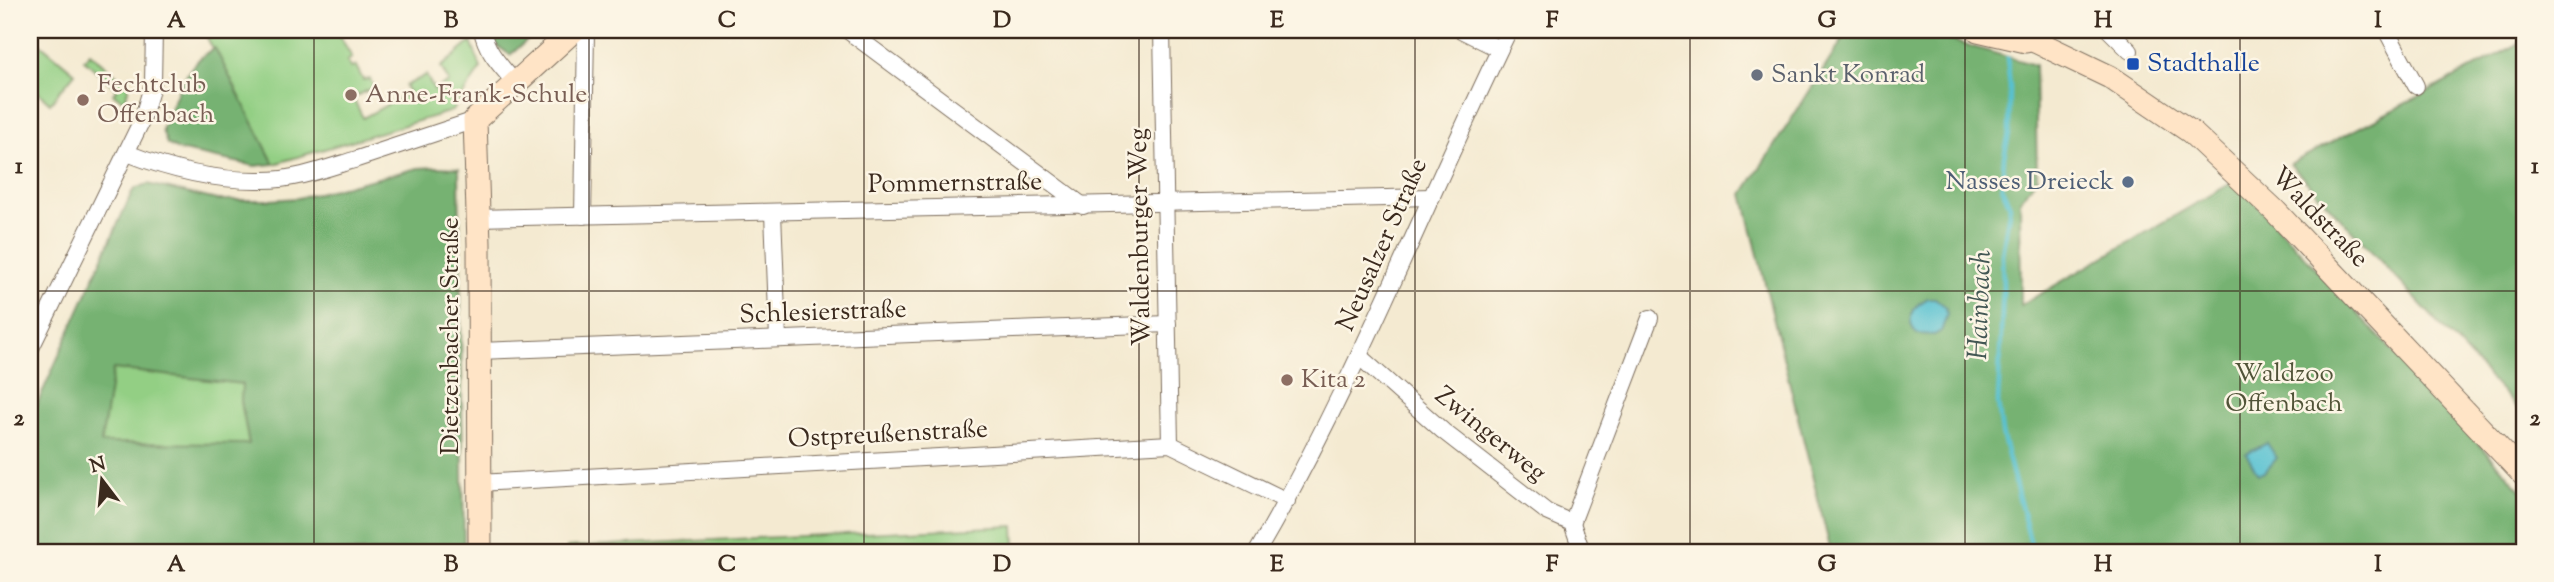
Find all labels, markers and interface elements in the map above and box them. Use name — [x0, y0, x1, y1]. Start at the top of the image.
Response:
text: A — [167, 5, 186, 38]
text: B — [444, 5, 459, 38]
text: C — [718, 5, 736, 38]
text: D — [993, 5, 1011, 38]
text: E — [1270, 5, 1284, 38]
text: F — [1546, 5, 1559, 38]
text: G — [1818, 5, 1837, 38]
text: H — [2094, 5, 2113, 38]
text: I — [2374, 5, 2382, 38]
place label: Stadthalle — [2147, 46, 2260, 83]
marker: Stadthalle — [2125, 56, 2141, 72]
place label: Sankt Konrad — [1771, 57, 1926, 94]
place label: Fechtclub Offenbach — [97, 67, 214, 134]
marker: Sankt Konrad — [1749, 67, 1765, 83]
place label: Anne-Frank-Schule — [365, 77, 587, 114]
marker: Anne-Frank-Schule — [343, 87, 359, 103]
marker: Fechtclub Offenbach — [75, 92, 91, 108]
street label: Waldenburger Weg — [1121, 128, 1161, 346]
text: 1 — [15, 151, 23, 184]
text: 1 — [2531, 151, 2539, 184]
street label: Neusalzer Straße — [1328, 152, 1438, 338]
street label: Waldstraße — [2261, 159, 2377, 277]
street label: Pommernstraße — [867, 164, 1043, 204]
place label: Nasses Dreieck — [1945, 164, 2114, 201]
marker: Nasses Dreieck — [2120, 174, 2136, 190]
street label: Dietzenbacher Straße — [433, 217, 470, 455]
water label: Hainbach — [1959, 249, 2003, 360]
street label: Schlesierstraße — [739, 292, 907, 334]
park label: Waldzoo Offenbach — [2225, 356, 2343, 423]
place label: Kita 2 — [1301, 362, 1366, 399]
marker: Kita 2 — [1279, 372, 1295, 388]
street label: Zwingerweg — [1426, 378, 1554, 492]
text: 2 — [14, 403, 25, 436]
text: 2 — [2530, 403, 2541, 436]
street label: Ostpreußenstraße — [787, 411, 989, 459]
north arrow — [66, 446, 136, 516]
text: N — [87, 451, 109, 481]
text: A — [167, 549, 186, 582]
text: B — [444, 549, 459, 582]
text: C — [718, 549, 736, 582]
text: D — [993, 549, 1011, 582]
text: E — [1270, 549, 1284, 582]
text: F — [1546, 549, 1559, 582]
text: G — [1818, 549, 1837, 582]
text: H — [2094, 549, 2113, 582]
text: I — [2374, 549, 2382, 582]

